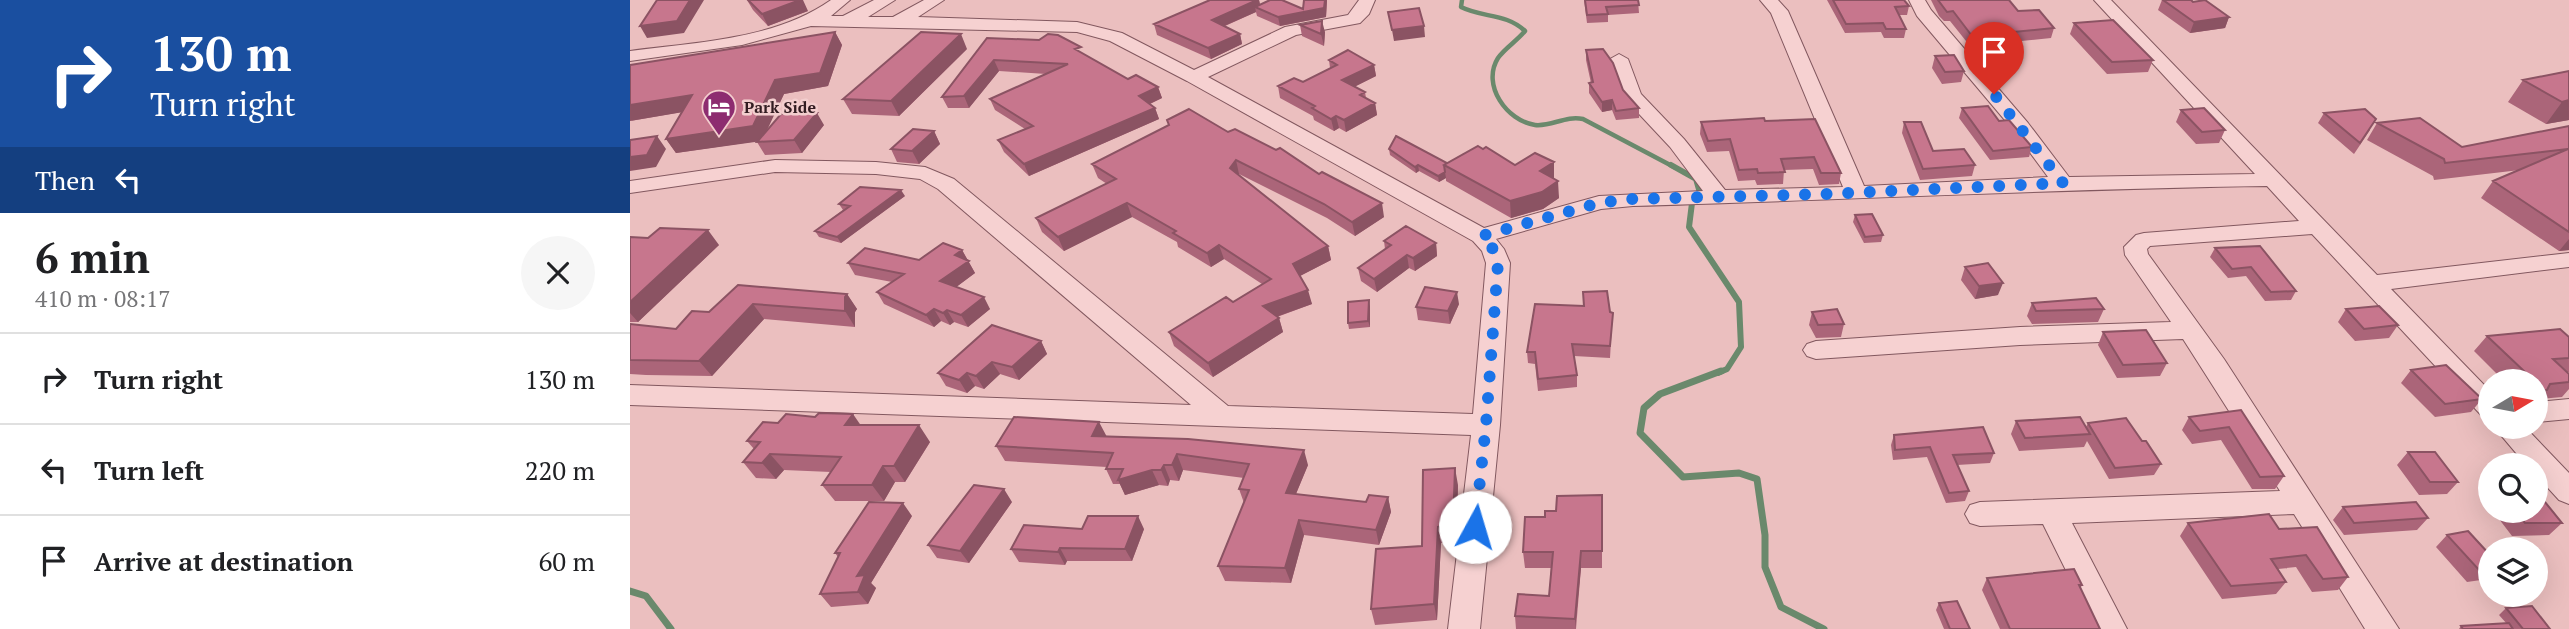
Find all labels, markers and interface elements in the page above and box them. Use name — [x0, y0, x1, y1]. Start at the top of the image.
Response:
text: 130 m — [150, 20, 292, 85]
pin — [1964, 22, 2024, 94]
icon: right — [35, 28, 126, 119]
icon: arrive — [1975, 33, 2013, 71]
text: Turn right — [150, 83, 296, 125]
hotel icon: Park Side — [700, 88, 738, 137]
place label: Park Side — [744, 96, 816, 118]
icon: left — [109, 161, 147, 199]
text: Then — [35, 163, 95, 197]
text: 6 min — [35, 229, 150, 285]
button: close — [521, 236, 595, 310]
text: 410 m · 08:17 — [35, 283, 170, 314]
icon: right — [35, 360, 73, 398]
text: Turn right — [94, 362, 223, 396]
text: 130 m — [525, 362, 595, 396]
north arrow — [2478, 369, 2548, 439]
map controls — [2478, 369, 2548, 607]
icon: left — [35, 451, 73, 489]
text: Turn left — [94, 453, 204, 487]
text: 220 m — [525, 453, 595, 487]
button: search — [2478, 453, 2548, 523]
position arrow — [1438, 490, 1512, 564]
button: layers — [2478, 537, 2548, 607]
icon: arrive — [35, 542, 73, 580]
text: Arrive at destination — [94, 544, 353, 578]
text: 60 m — [539, 544, 595, 578]

